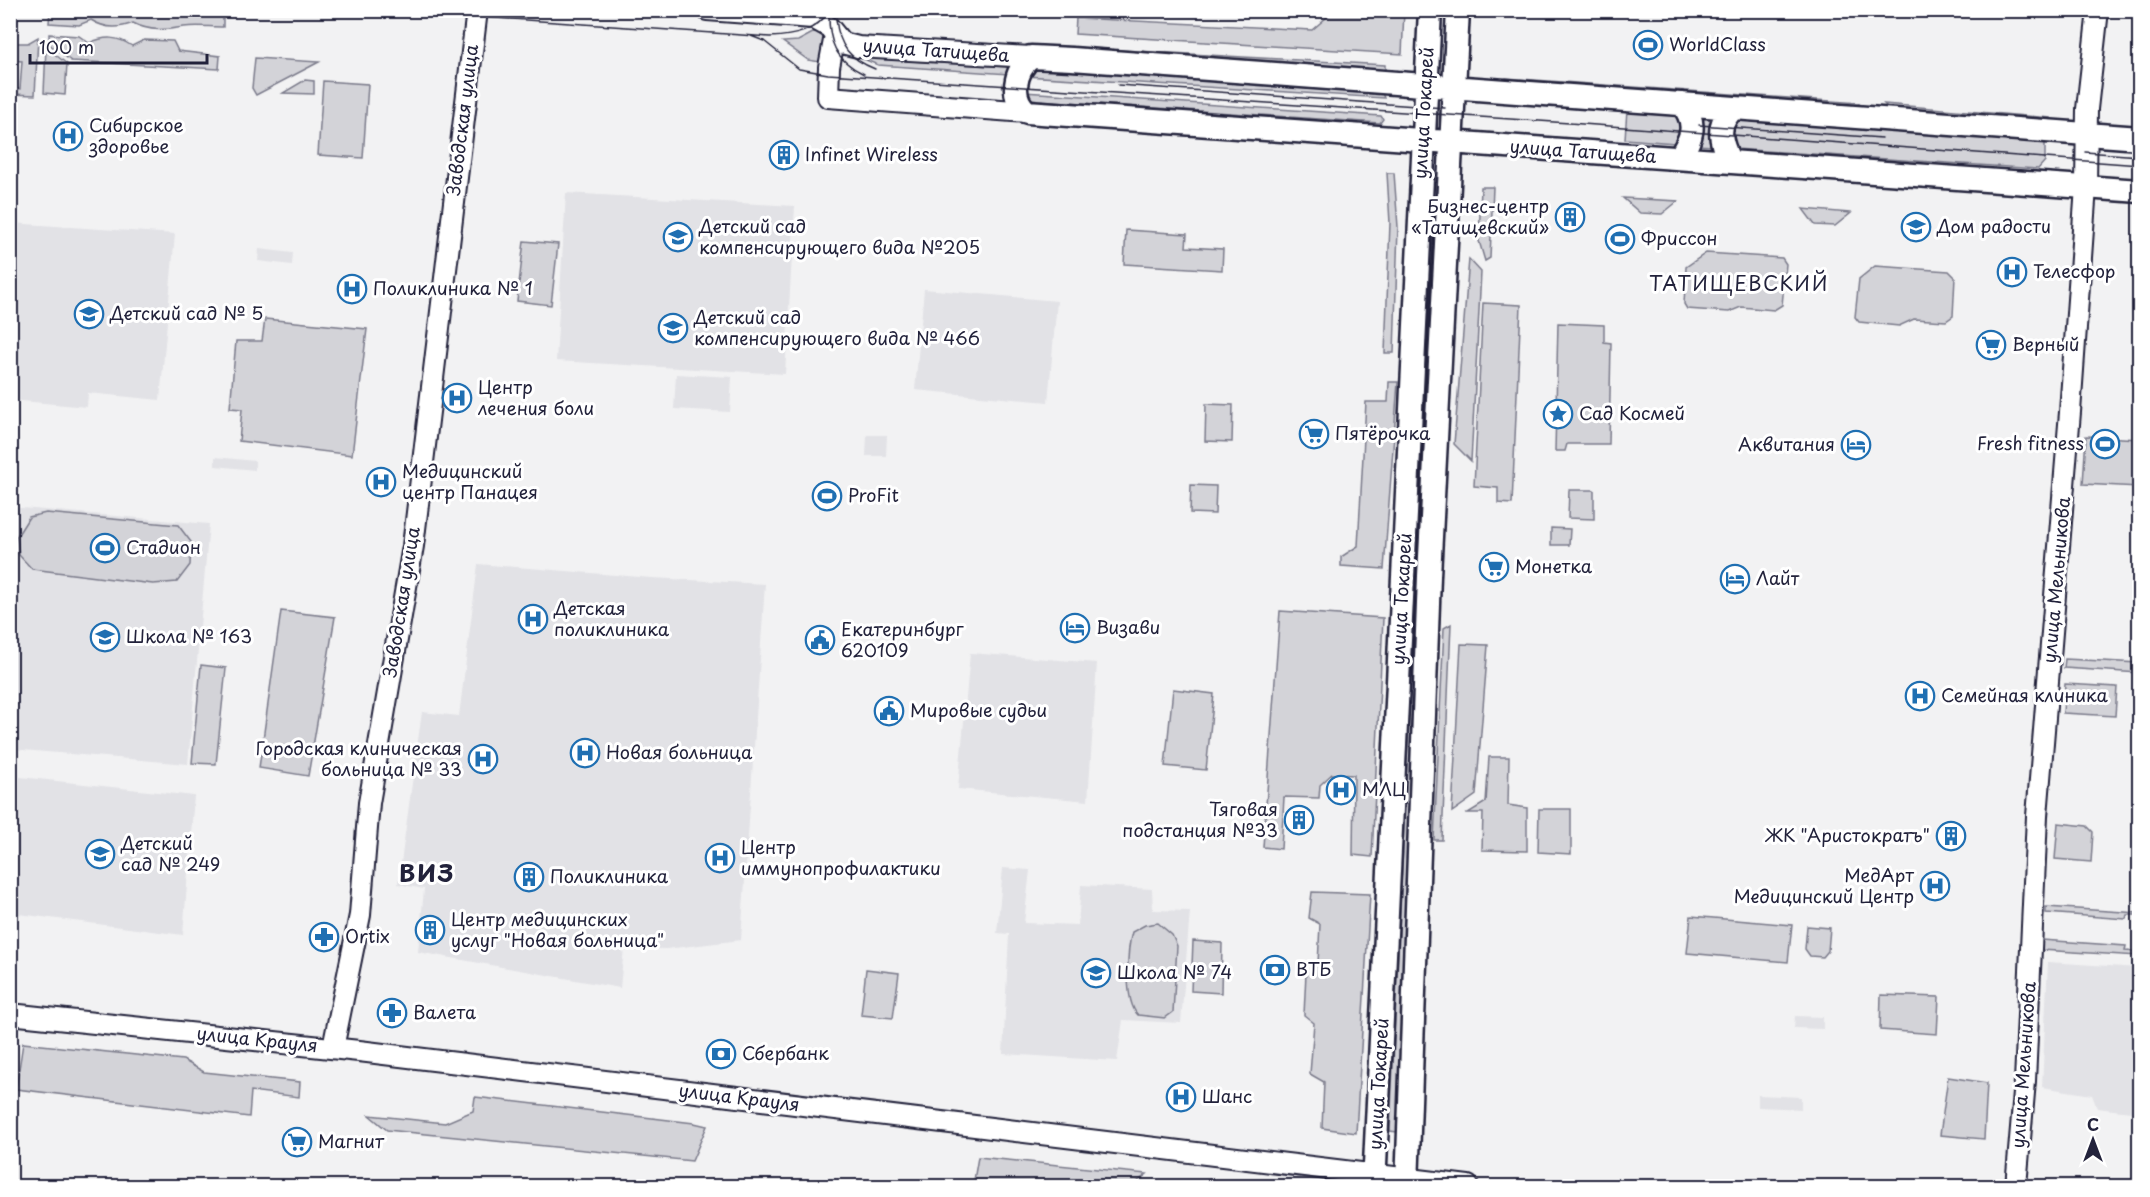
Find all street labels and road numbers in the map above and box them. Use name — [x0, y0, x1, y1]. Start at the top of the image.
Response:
street label: улица Татищева — [862, 31, 1011, 68]
street label: Заводская улица — [439, 42, 484, 197]
street label: улица Токарей — [1406, 46, 1439, 179]
street label: улица Татищева — [1509, 132, 1658, 169]
street label: улица Мельникова — [2035, 495, 2076, 664]
street label: Заводская улица — [375, 524, 426, 679]
street label: улица Токарей — [1384, 532, 1417, 665]
street label: улица Мельникова — [2003, 980, 2042, 1149]
street label: улица Токарей — [1361, 1017, 1394, 1150]
street label: улица Крауля — [195, 1019, 319, 1058]
street label: улица Крауля — [677, 1076, 801, 1117]

